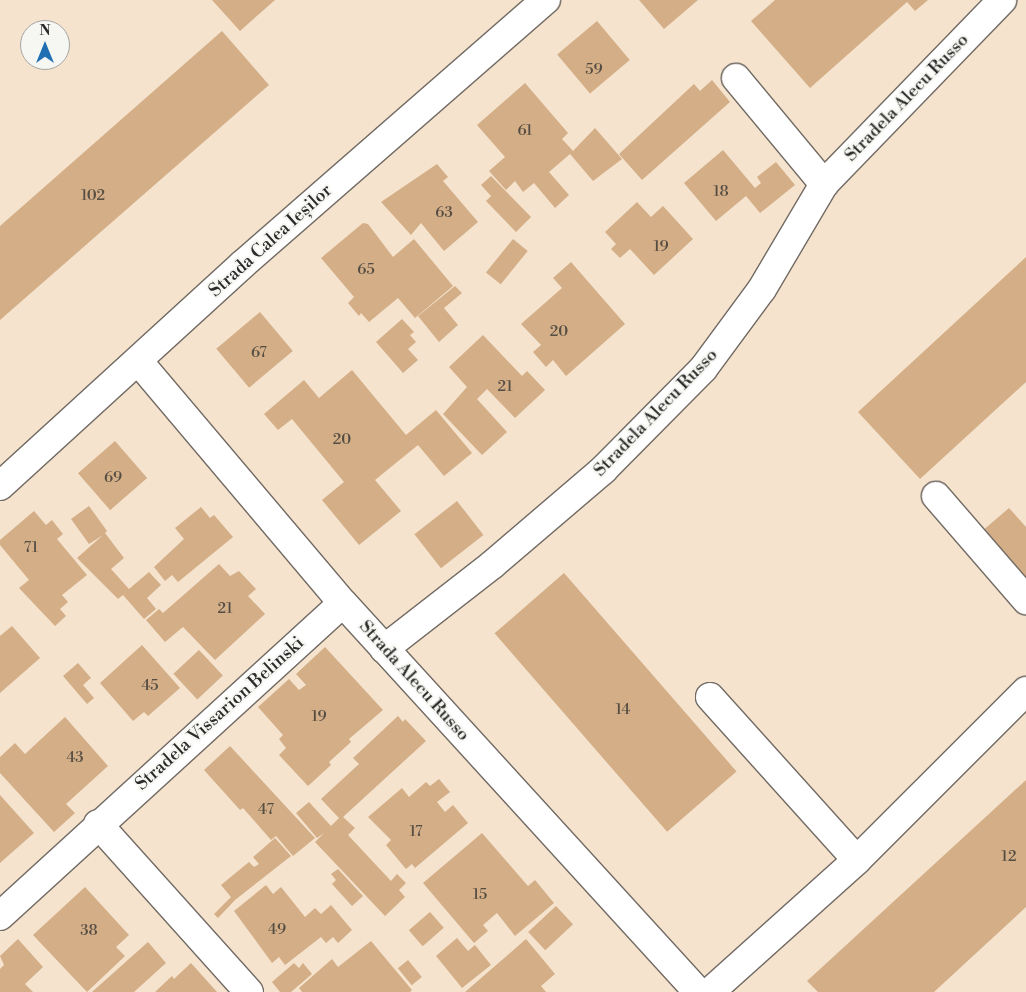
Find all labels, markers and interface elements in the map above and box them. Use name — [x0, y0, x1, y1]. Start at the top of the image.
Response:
north arrow — [20, 20, 70, 70]
text: N — [39, 22, 51, 40]
street label: Stradela Alecu Russo — [840, 30, 974, 166]
house number: 59 — [585, 61, 603, 79]
house number: 61 — [517, 122, 533, 140]
street label: Strada Calea Ieșilor — [205, 180, 337, 302]
house number: 18 — [713, 183, 729, 201]
house number: 102 — [81, 187, 105, 205]
house number: 63 — [435, 204, 453, 222]
house number: 19 — [653, 238, 669, 256]
house number: 65 — [357, 261, 375, 279]
house number: 20 — [550, 323, 568, 341]
house number: 67 — [251, 344, 267, 362]
street label: Stradela Alecu Russo — [589, 345, 723, 481]
house number: 21 — [497, 378, 513, 396]
house number: 20 — [333, 431, 351, 449]
house number: 69 — [104, 469, 122, 487]
house number: 71 — [24, 539, 38, 557]
house number: 21 — [217, 600, 233, 618]
street label: Strada Alecu Russo — [354, 616, 474, 746]
street label: Stradela Vissarion Belinski — [131, 633, 309, 795]
house number: 45 — [141, 677, 159, 695]
house number: 14 — [616, 701, 630, 719]
house number: 19 — [311, 708, 327, 726]
house number: 43 — [66, 749, 84, 767]
house number: 47 — [258, 801, 274, 819]
house number: 17 — [409, 823, 423, 841]
house number: 12 — [1001, 848, 1017, 866]
house number: 15 — [473, 886, 487, 904]
house number: 49 — [268, 921, 286, 939]
house number: 38 — [80, 922, 98, 940]

